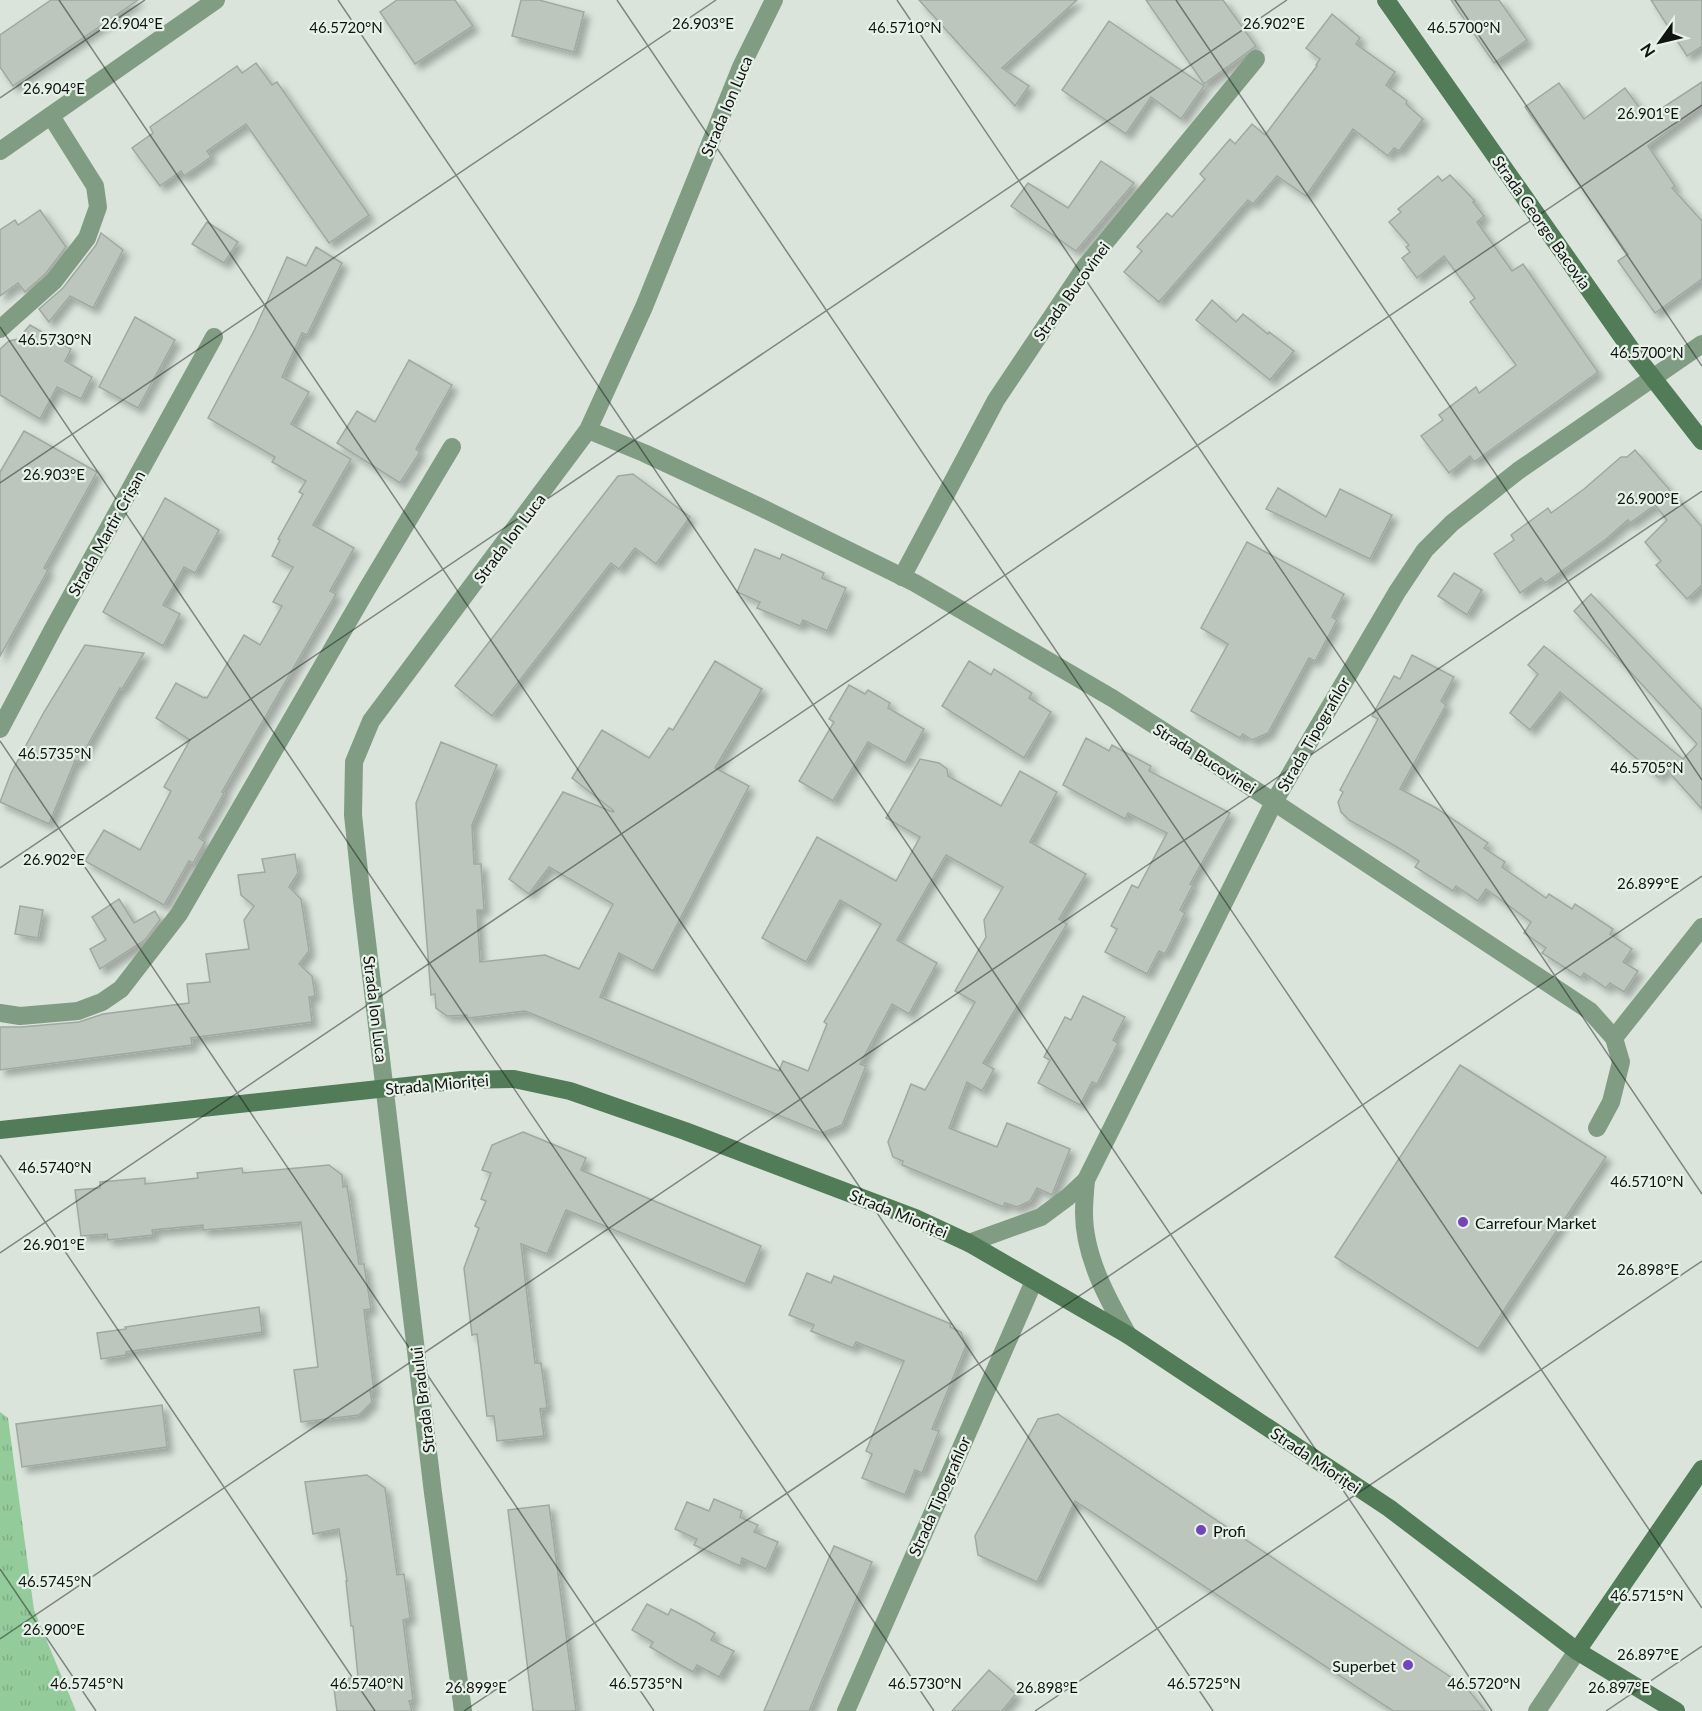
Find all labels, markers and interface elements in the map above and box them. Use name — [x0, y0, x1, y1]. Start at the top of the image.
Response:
north arrow — [1630, 12, 1690, 72]
text: 26.904°E — [101, 14, 163, 32]
text: 26.903°E — [672, 14, 734, 32]
text: 26.902°E — [1243, 14, 1305, 32]
text: 46.5720°N — [309, 18, 383, 36]
text: 46.5710°N — [868, 18, 942, 36]
text: 46.5700°N — [1427, 18, 1501, 36]
text: N — [1636, 40, 1658, 61]
street label: Strada Ion Luca — [696, 53, 756, 159]
text: 26.904°E — [23, 79, 85, 97]
text: 26.901°E — [1617, 104, 1679, 122]
street label: Strada George Bacovia — [1489, 152, 1595, 292]
street label: Strada Bucovinei — [1029, 238, 1113, 344]
text: 46.5730°N — [18, 330, 92, 348]
text: 46.5700°N — [1610, 343, 1684, 361]
text: 26.903°E — [23, 465, 85, 483]
street label: Strada Martir Crișan — [64, 467, 148, 599]
street label: Strada Ion Luca — [469, 489, 549, 587]
text: 26.900°E — [1617, 489, 1679, 507]
street label: Strada Tipografilor — [1272, 673, 1354, 795]
street label: Strada Bucovinei — [1150, 719, 1260, 797]
text: 46.5735°N — [18, 744, 92, 762]
text: 46.5705°N — [1610, 758, 1684, 776]
text: 26.902°E — [23, 850, 85, 868]
text: 26.899°E — [1617, 874, 1679, 892]
street label: Strada Ion Luca — [360, 955, 392, 1063]
street label: Strada Mioriței — [384, 1070, 490, 1098]
text: 46.5740°N — [18, 1158, 92, 1176]
text: 46.5710°N — [1610, 1172, 1684, 1190]
street label: Strada Mioriței — [847, 1185, 951, 1241]
place label: Carrefour Market — [1475, 1213, 1597, 1232]
marker: Carrefour Market — [1456, 1215, 1470, 1229]
text: 26.901°E — [23, 1235, 85, 1253]
text: 26.898°E — [1617, 1260, 1679, 1278]
street label: Strada Bradului — [406, 1346, 438, 1454]
street label: Strada Mioriței — [1268, 1423, 1364, 1497]
street label: Strada Tipografilor — [904, 1433, 974, 1559]
place label: Profi — [1213, 1521, 1246, 1540]
marker: Profi — [1194, 1523, 1208, 1537]
text: 46.5745°N — [18, 1572, 92, 1590]
text: 46.5715°N — [1610, 1586, 1684, 1604]
text: 26.900°E — [23, 1620, 85, 1638]
text: 26.897°E — [1617, 1645, 1679, 1663]
place label: Superbet — [1332, 1656, 1396, 1675]
marker: Superbet — [1401, 1658, 1415, 1672]
text: 46.5745°N — [50, 1674, 124, 1692]
text: 46.5740°N — [330, 1674, 404, 1692]
text: 46.5735°N — [609, 1674, 683, 1692]
text: 46.5730°N — [888, 1674, 962, 1692]
text: 46.5725°N — [1167, 1674, 1241, 1692]
text: 46.5720°N — [1447, 1674, 1521, 1692]
text: 26.899°E — [445, 1678, 507, 1696]
text: 26.898°E — [1016, 1678, 1078, 1696]
text: 26.897°E — [1588, 1678, 1650, 1696]

